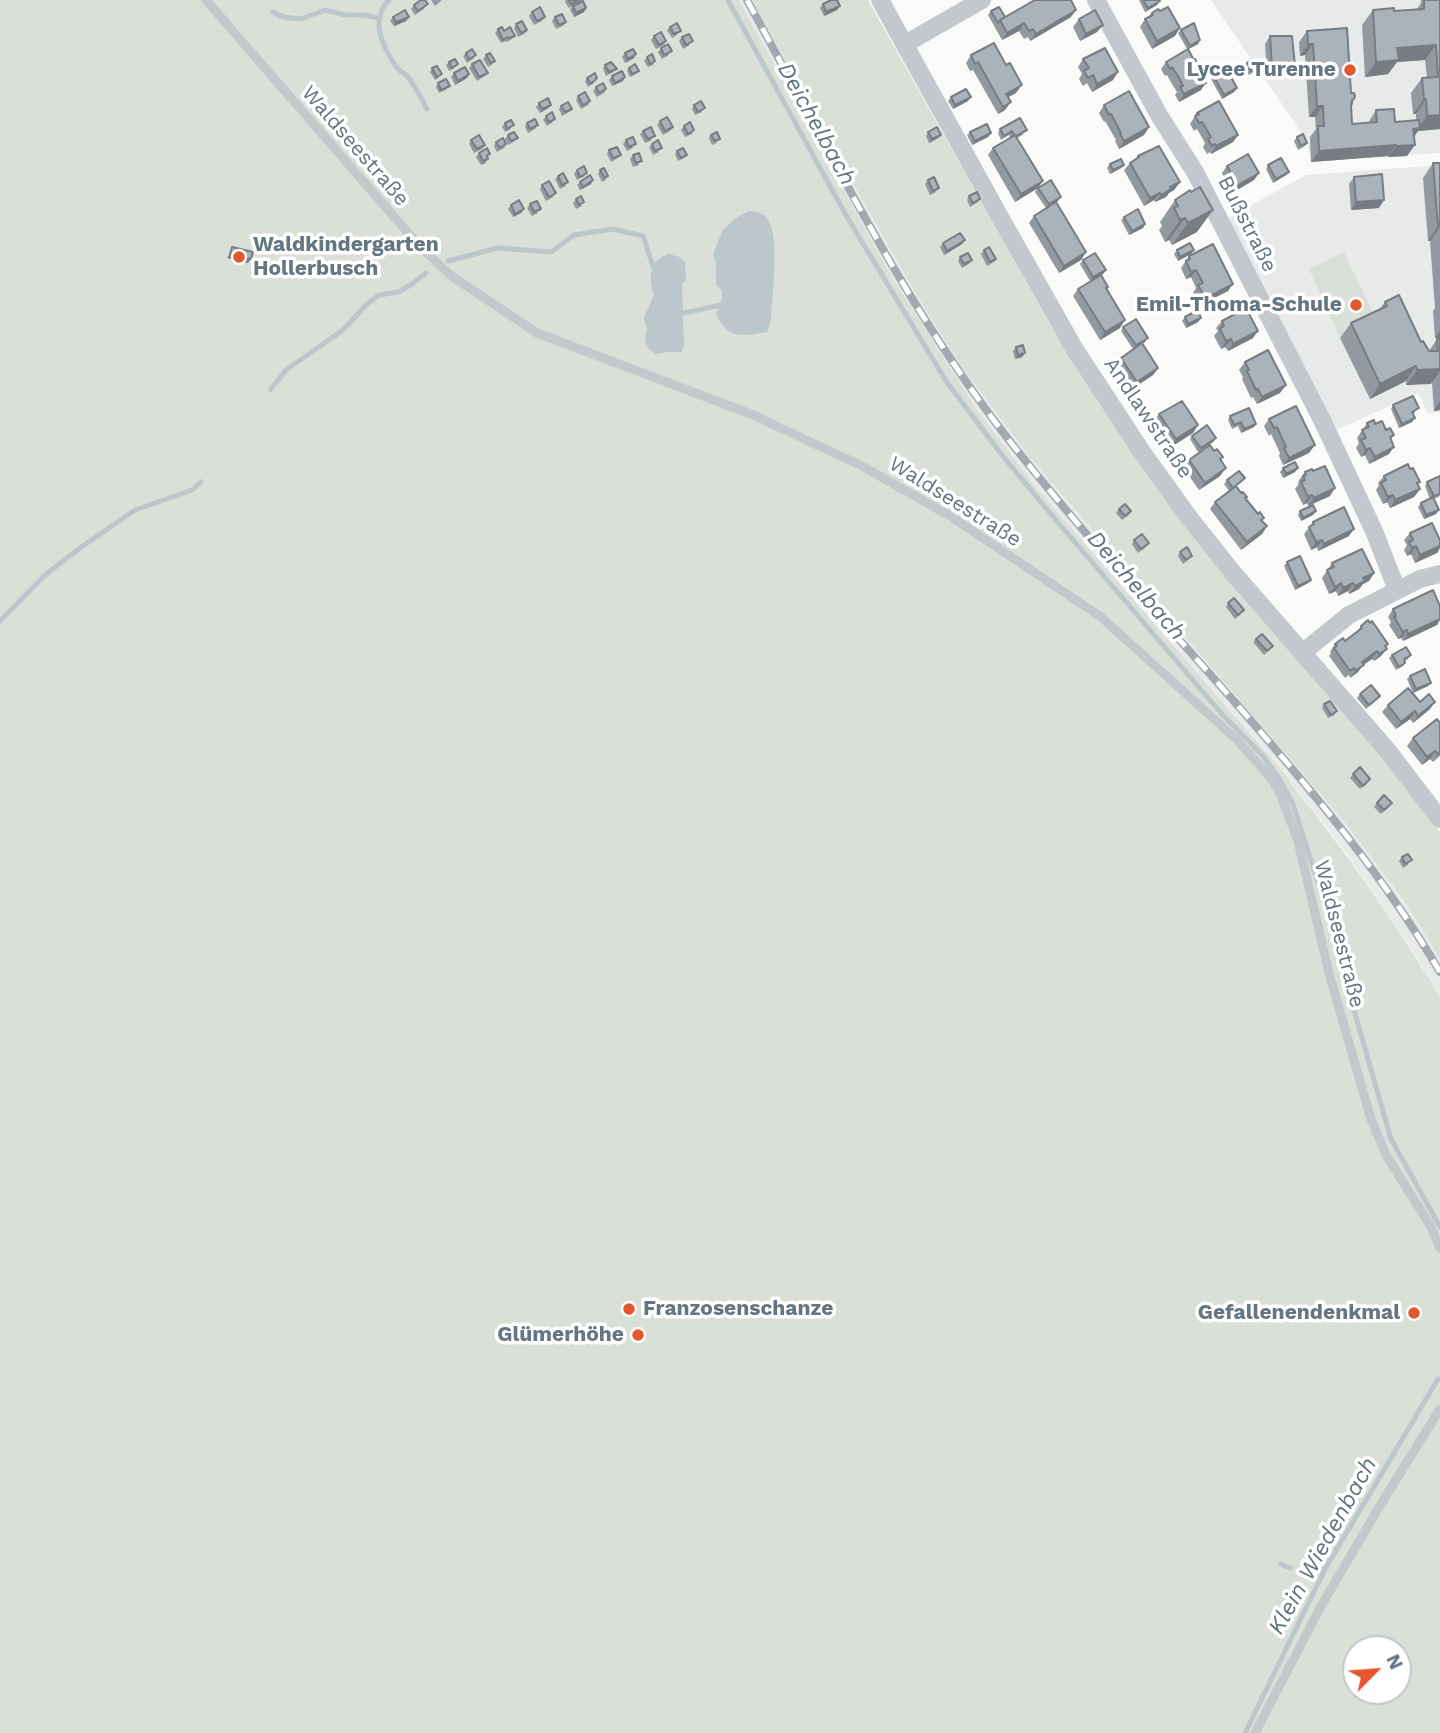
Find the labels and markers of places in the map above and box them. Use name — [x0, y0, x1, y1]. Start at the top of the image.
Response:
place label: Lycee Turenne — [1186, 57, 1336, 83]
marker: Lycee Turenne — [1342, 62, 1358, 78]
place label: Waldkindergarten Hollerbusch — [253, 232, 439, 282]
marker: Waldkindergarten Hollerbusch — [231, 249, 247, 265]
place label: Emil-Thoma-Schule — [1136, 292, 1342, 318]
marker: Emil-Thoma-Schule — [1348, 297, 1364, 313]
place label: Franzosenschanze — [643, 1296, 833, 1322]
place label: Gefallenendenkmal — [1198, 1300, 1400, 1326]
marker: Franzosenschanze — [621, 1301, 637, 1317]
marker: Gefallenendenkmal — [1406, 1305, 1422, 1321]
place label: Glümerhöhe — [497, 1322, 624, 1348]
marker: Glümerhöhe — [630, 1327, 646, 1343]

